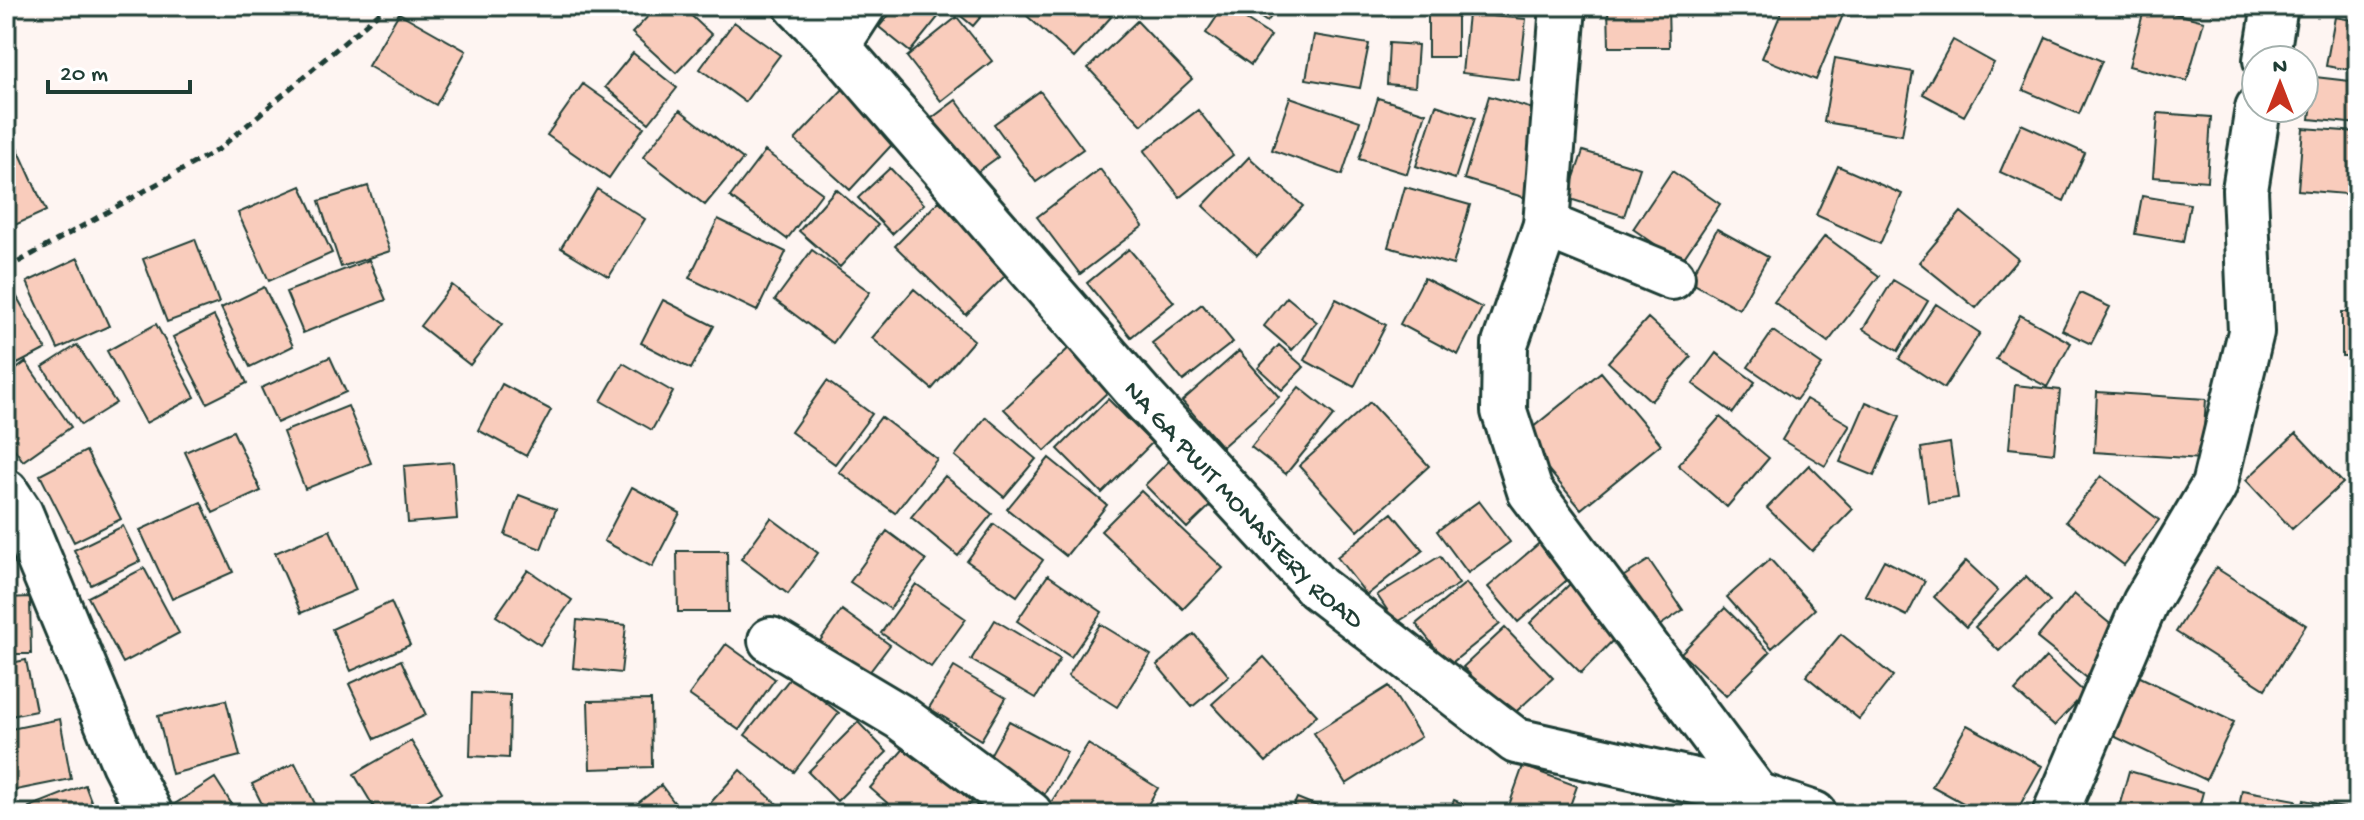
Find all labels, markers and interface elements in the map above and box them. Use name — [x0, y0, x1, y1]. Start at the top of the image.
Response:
scale bar — [48, 44, 190, 94]
north arrow — [2240, 44, 2320, 124]
text: N — [2273, 55, 2287, 81]
text: 20 m — [60, 61, 108, 90]
street label: NA GA PWIT MONASTERY ROAD — [1115, 376, 1368, 638]

